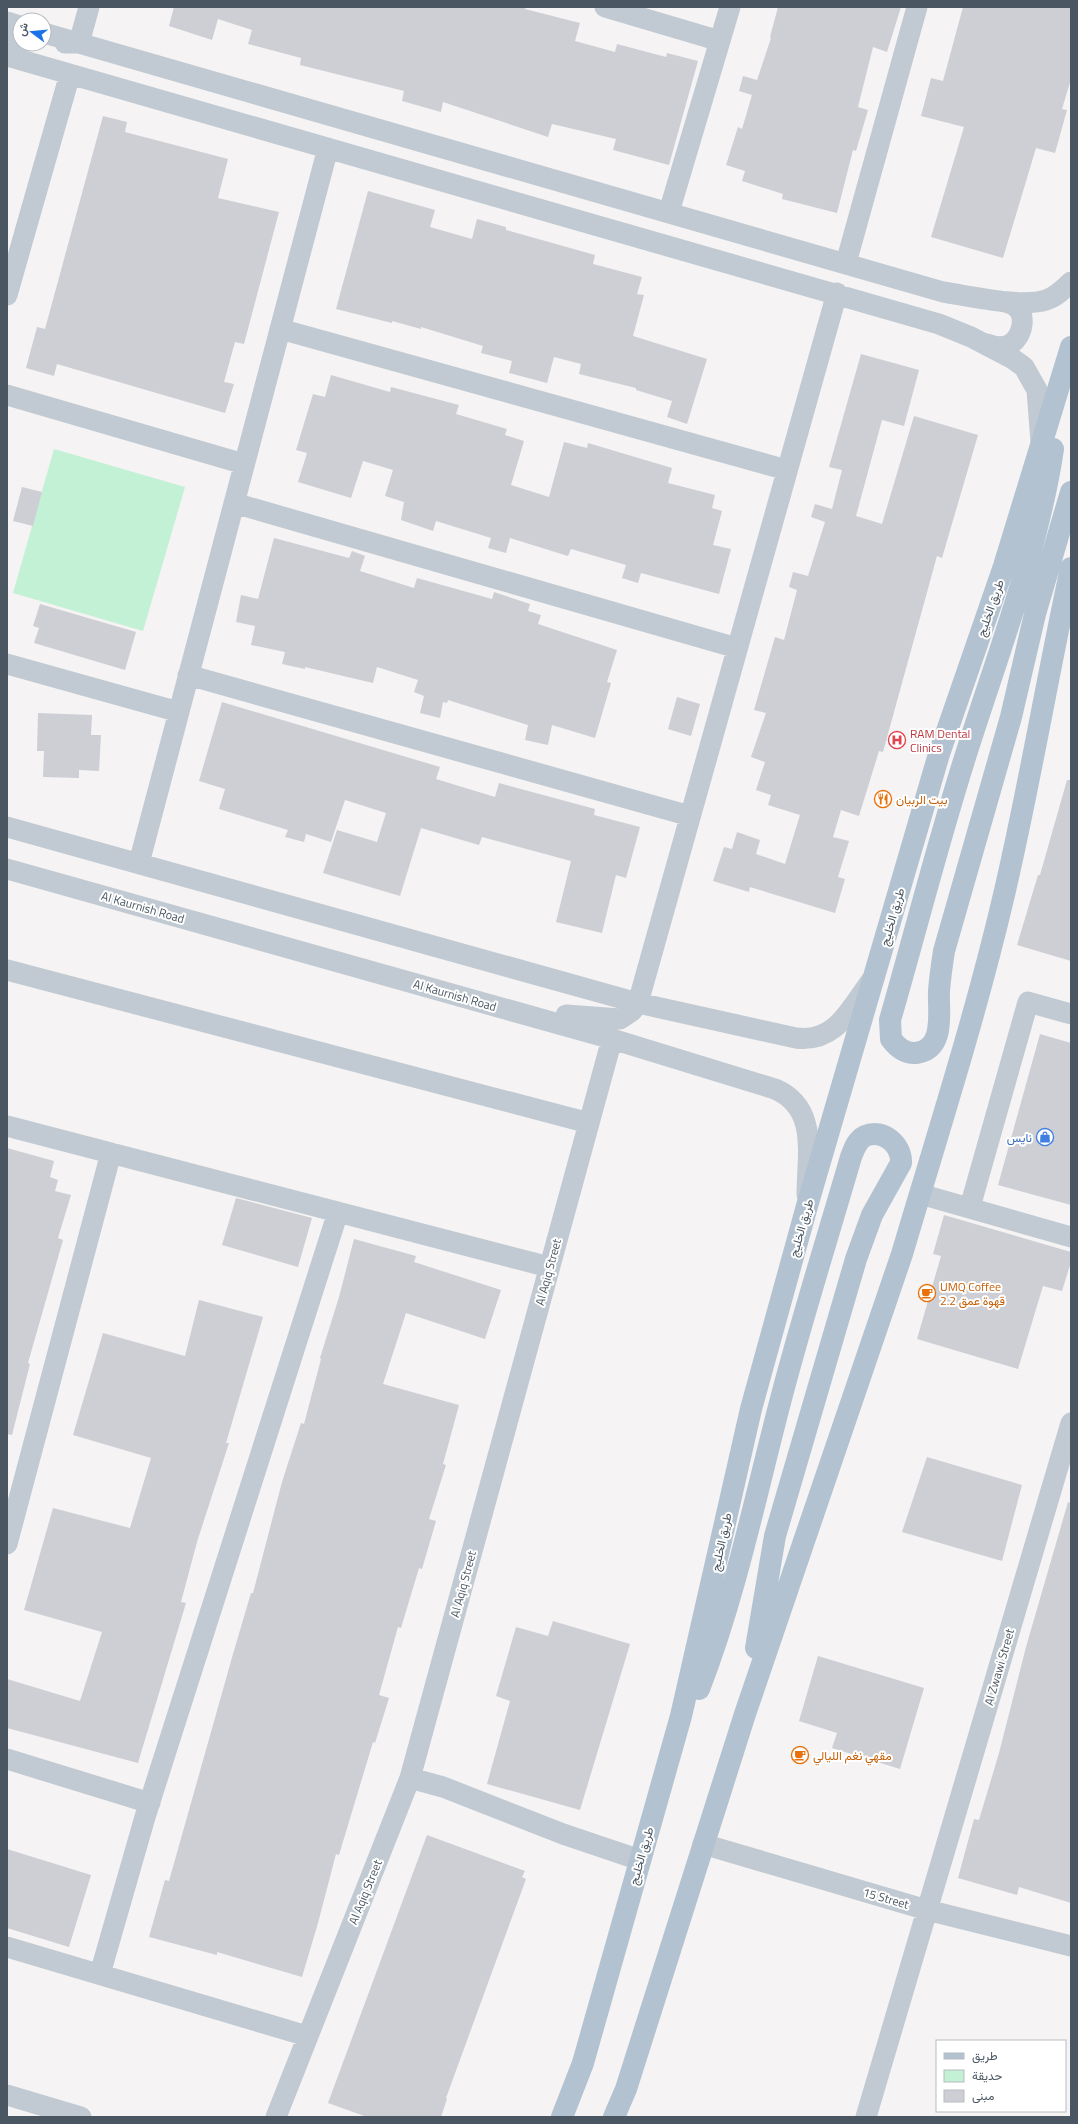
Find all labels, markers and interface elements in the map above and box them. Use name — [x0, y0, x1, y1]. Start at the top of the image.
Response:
north arrow — [12, 12, 52, 52]
text: ش — [13, 21, 32, 38]
street label: طريق الخليج — [971, 577, 1009, 639]
place label: RAM Dental Clinics — [910, 724, 970, 757]
hospital icon: RAM Dental Clinics — [887, 730, 907, 750]
restaurant icon: بيت الربيان — [873, 789, 893, 809]
place label: بيت الربيان — [896, 790, 947, 809]
street label: Al Kaurnish Road — [99, 886, 187, 928]
street label: طريق الخليج — [875, 886, 909, 948]
street label: Al Kaurnish Road — [411, 974, 499, 1016]
shop icon: نايس — [1035, 1127, 1055, 1147]
place label: نايس — [1007, 1128, 1032, 1147]
street label: طريق الخليج — [784, 1197, 818, 1259]
street label: Al Aqiq Street — [530, 1236, 566, 1308]
place label: UMQ Coffee 2.2 قهوة عمق — [940, 1277, 1005, 1310]
cafe icon: UMQ Coffee 2.2 قهوة عمق — [917, 1283, 937, 1303]
street label: طريق الخليج — [706, 1511, 737, 1573]
street label: Al Aqiq Street — [445, 1548, 481, 1620]
street label: Al Zwawi Street — [979, 1626, 1019, 1708]
cafe icon: مقهي نغم الليالي — [790, 1745, 810, 1765]
place label: مقهي نغم الليالي — [813, 1746, 892, 1766]
street label: طريق الخليج — [624, 1825, 658, 1887]
street label: Al Aqiq Street — [343, 1856, 387, 1927]
street label: 15 Street — [861, 1882, 912, 1914]
legend — [936, 2040, 1066, 2112]
text: طريق — [972, 2046, 998, 2065]
text: حديقة — [972, 2066, 1002, 2085]
text: مبنى — [972, 2086, 994, 2105]

